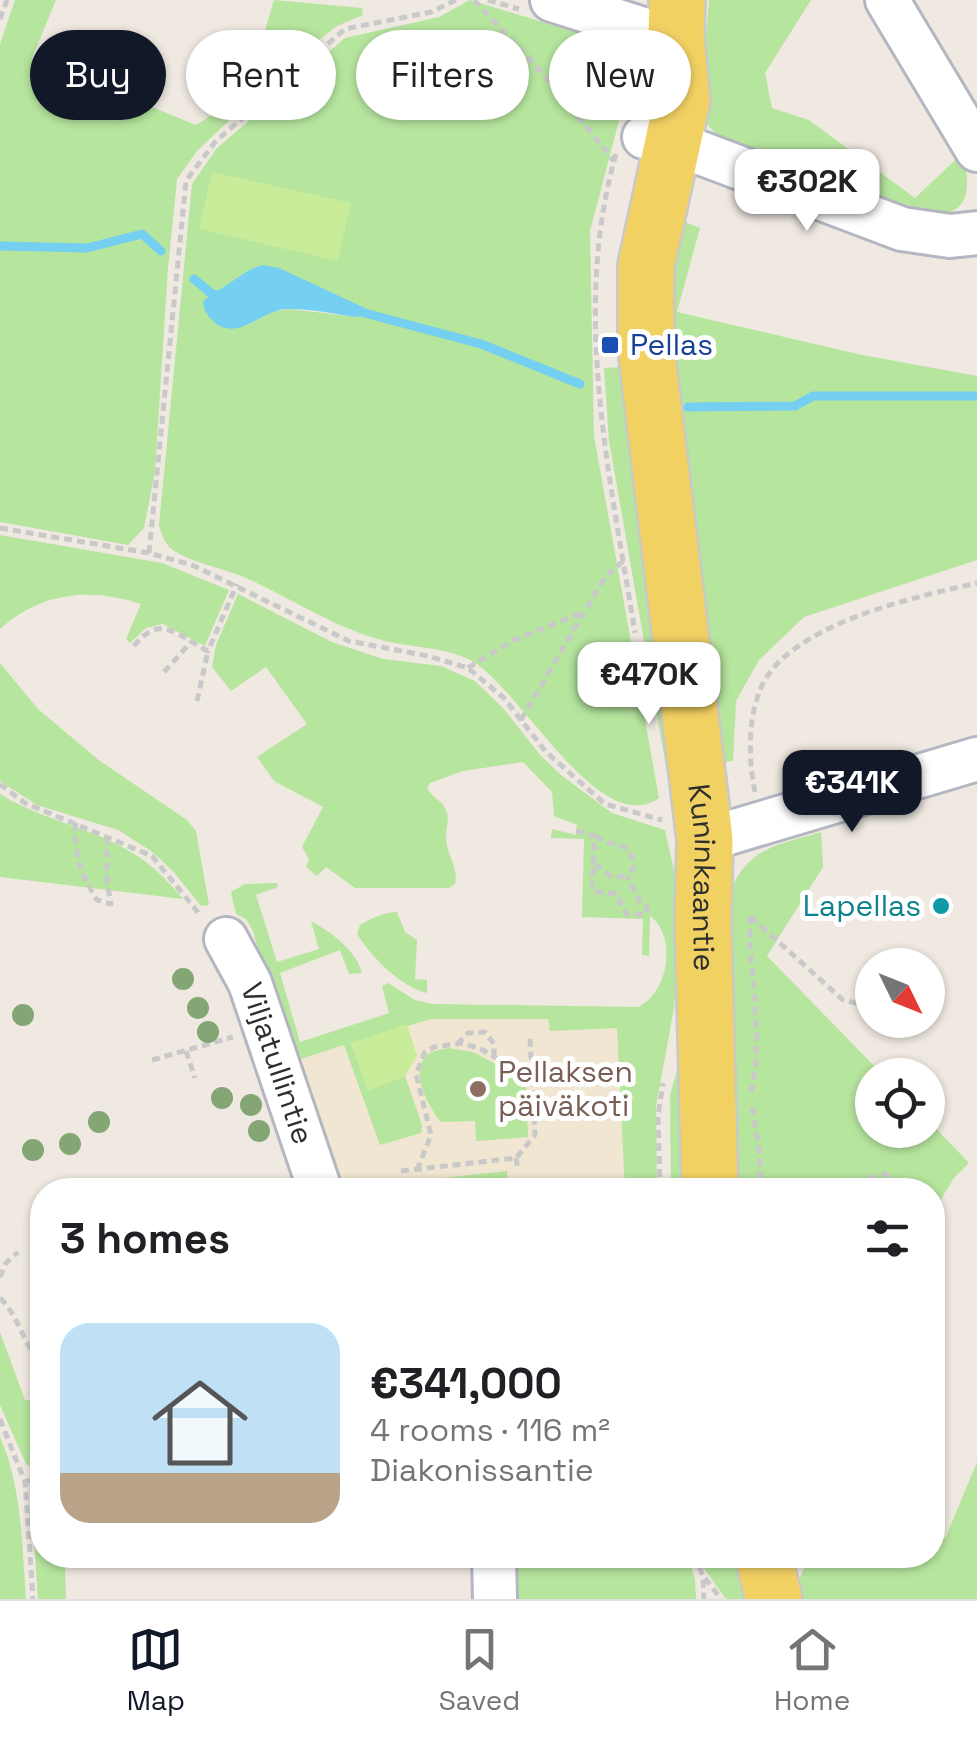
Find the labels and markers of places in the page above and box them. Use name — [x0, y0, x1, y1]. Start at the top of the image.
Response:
pin: €302K — [737, 149, 877, 234]
place label: Pellas — [630, 325, 713, 364]
marker: Pellas — [599, 334, 621, 356]
pin: €470K — [579, 642, 719, 727]
pin: €341K — [782, 750, 922, 835]
place label: Lapellas — [803, 886, 921, 925]
marker: Lapellas — [930, 895, 952, 917]
place label: Pellaksen päiväkoti — [498, 1052, 633, 1125]
marker: Pellaksen päiväkoti — [467, 1078, 489, 1100]

